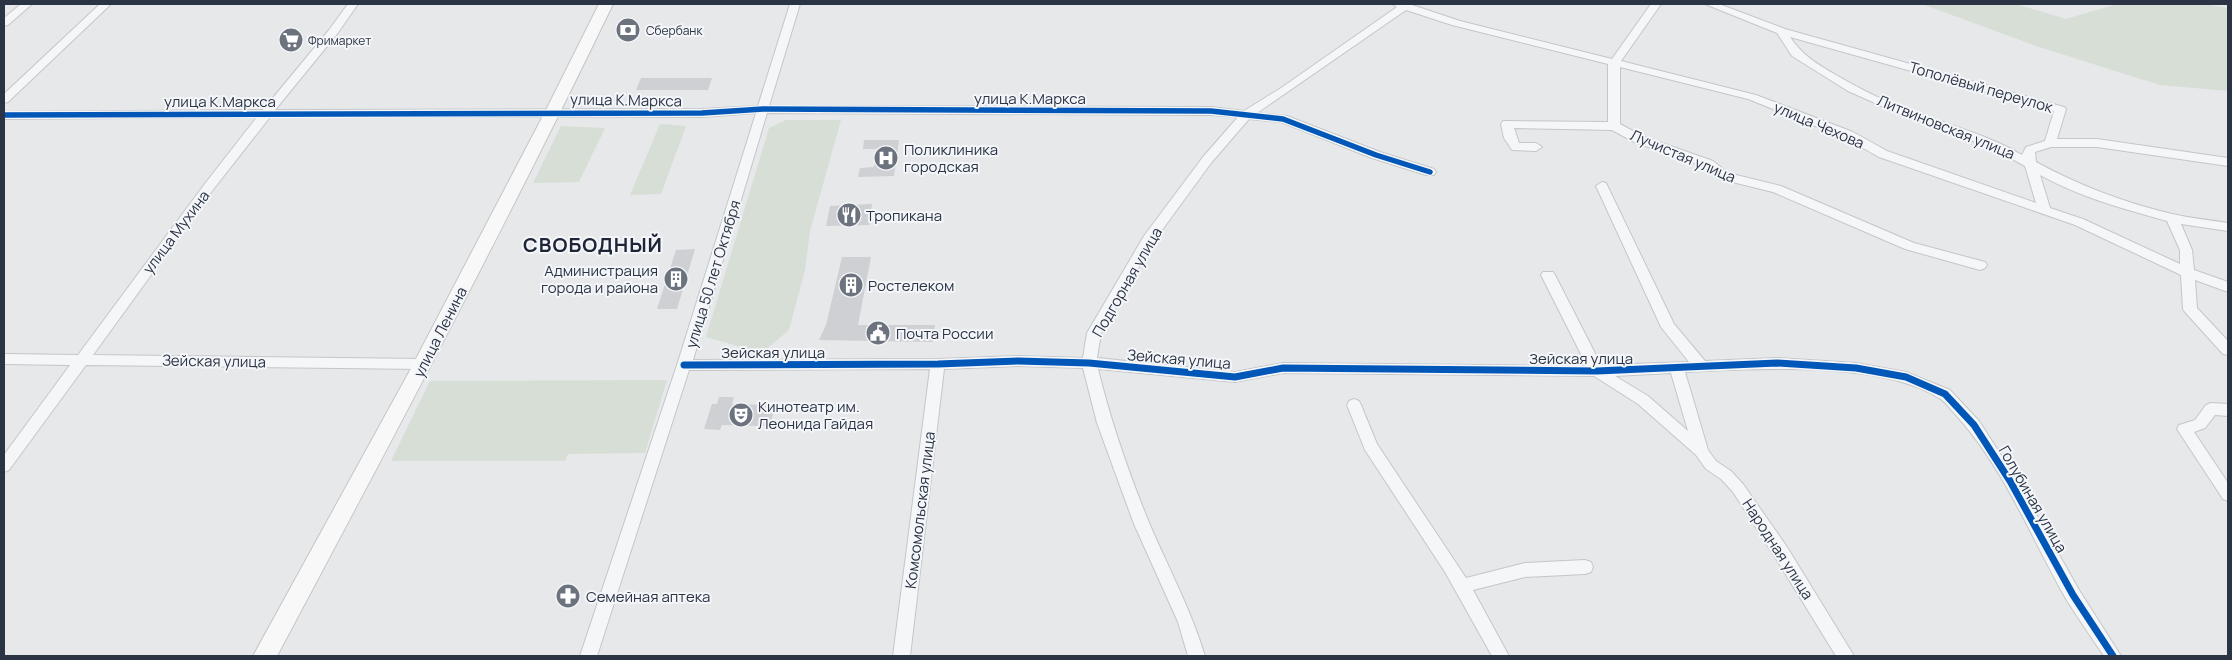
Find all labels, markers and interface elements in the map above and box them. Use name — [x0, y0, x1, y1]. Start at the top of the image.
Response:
bank icon: Сбербанк — [615, 17, 641, 43]
place label: Сбербанк — [646, 22, 703, 39]
supermarket icon: Фримаркет — [278, 27, 304, 53]
place label: Фримаркет — [308, 32, 371, 49]
street label: Тополёвый переулок — [1907, 56, 2056, 118]
street label: улица К.Маркса — [974, 88, 1086, 109]
street label: улица К.Маркса — [570, 89, 682, 111]
street label: Литвиновская улица — [1874, 90, 2018, 164]
street label: улица К.Маркса — [164, 91, 276, 112]
street label: улица Чехова — [1771, 97, 1867, 153]
street label: Лучистая улица — [1627, 124, 1739, 188]
place label: Поликлиника городская — [904, 139, 998, 177]
hospital icon: Поликлиника городская — [873, 145, 899, 171]
street label: улица Мухина — [138, 186, 214, 278]
street label: улица 50 лет Октября — [680, 197, 746, 351]
restaurant icon: Тропикана — [836, 202, 862, 228]
place label: Тропикана — [866, 205, 942, 226]
street label: Подгорная улица — [1087, 223, 1167, 341]
district label: СВОБОДНЫЙ — [523, 231, 663, 258]
place label: Администрация города и района — [541, 260, 658, 298]
building icon: Администрация города и района — [663, 266, 689, 292]
building icon: Ростелеком — [838, 272, 864, 298]
place label: Ростелеком — [868, 275, 954, 296]
street label: улица Ленина — [408, 283, 472, 381]
public building icon: Почта России — [865, 320, 891, 346]
place label: Почта России — [896, 323, 993, 344]
street label: Зейская улица — [721, 342, 825, 363]
street label: Зейская улица — [1126, 344, 1232, 374]
street label: Зейская улица — [1529, 348, 1633, 369]
street label: Зейская улица — [162, 350, 266, 372]
place label: Кинотеатр им. Леонида Гайдая — [758, 396, 873, 434]
theatre icon: Кинотеатр им. Леонида Гайдая — [728, 402, 754, 428]
street label: Комсомольская улица — [900, 430, 940, 590]
street label: Голубиная улица — [1994, 442, 2072, 556]
street label: Народная улица — [1738, 495, 1818, 603]
pharmacy icon: Семейная аптека — [555, 583, 581, 609]
place label: Семейная аптека — [586, 586, 710, 607]

